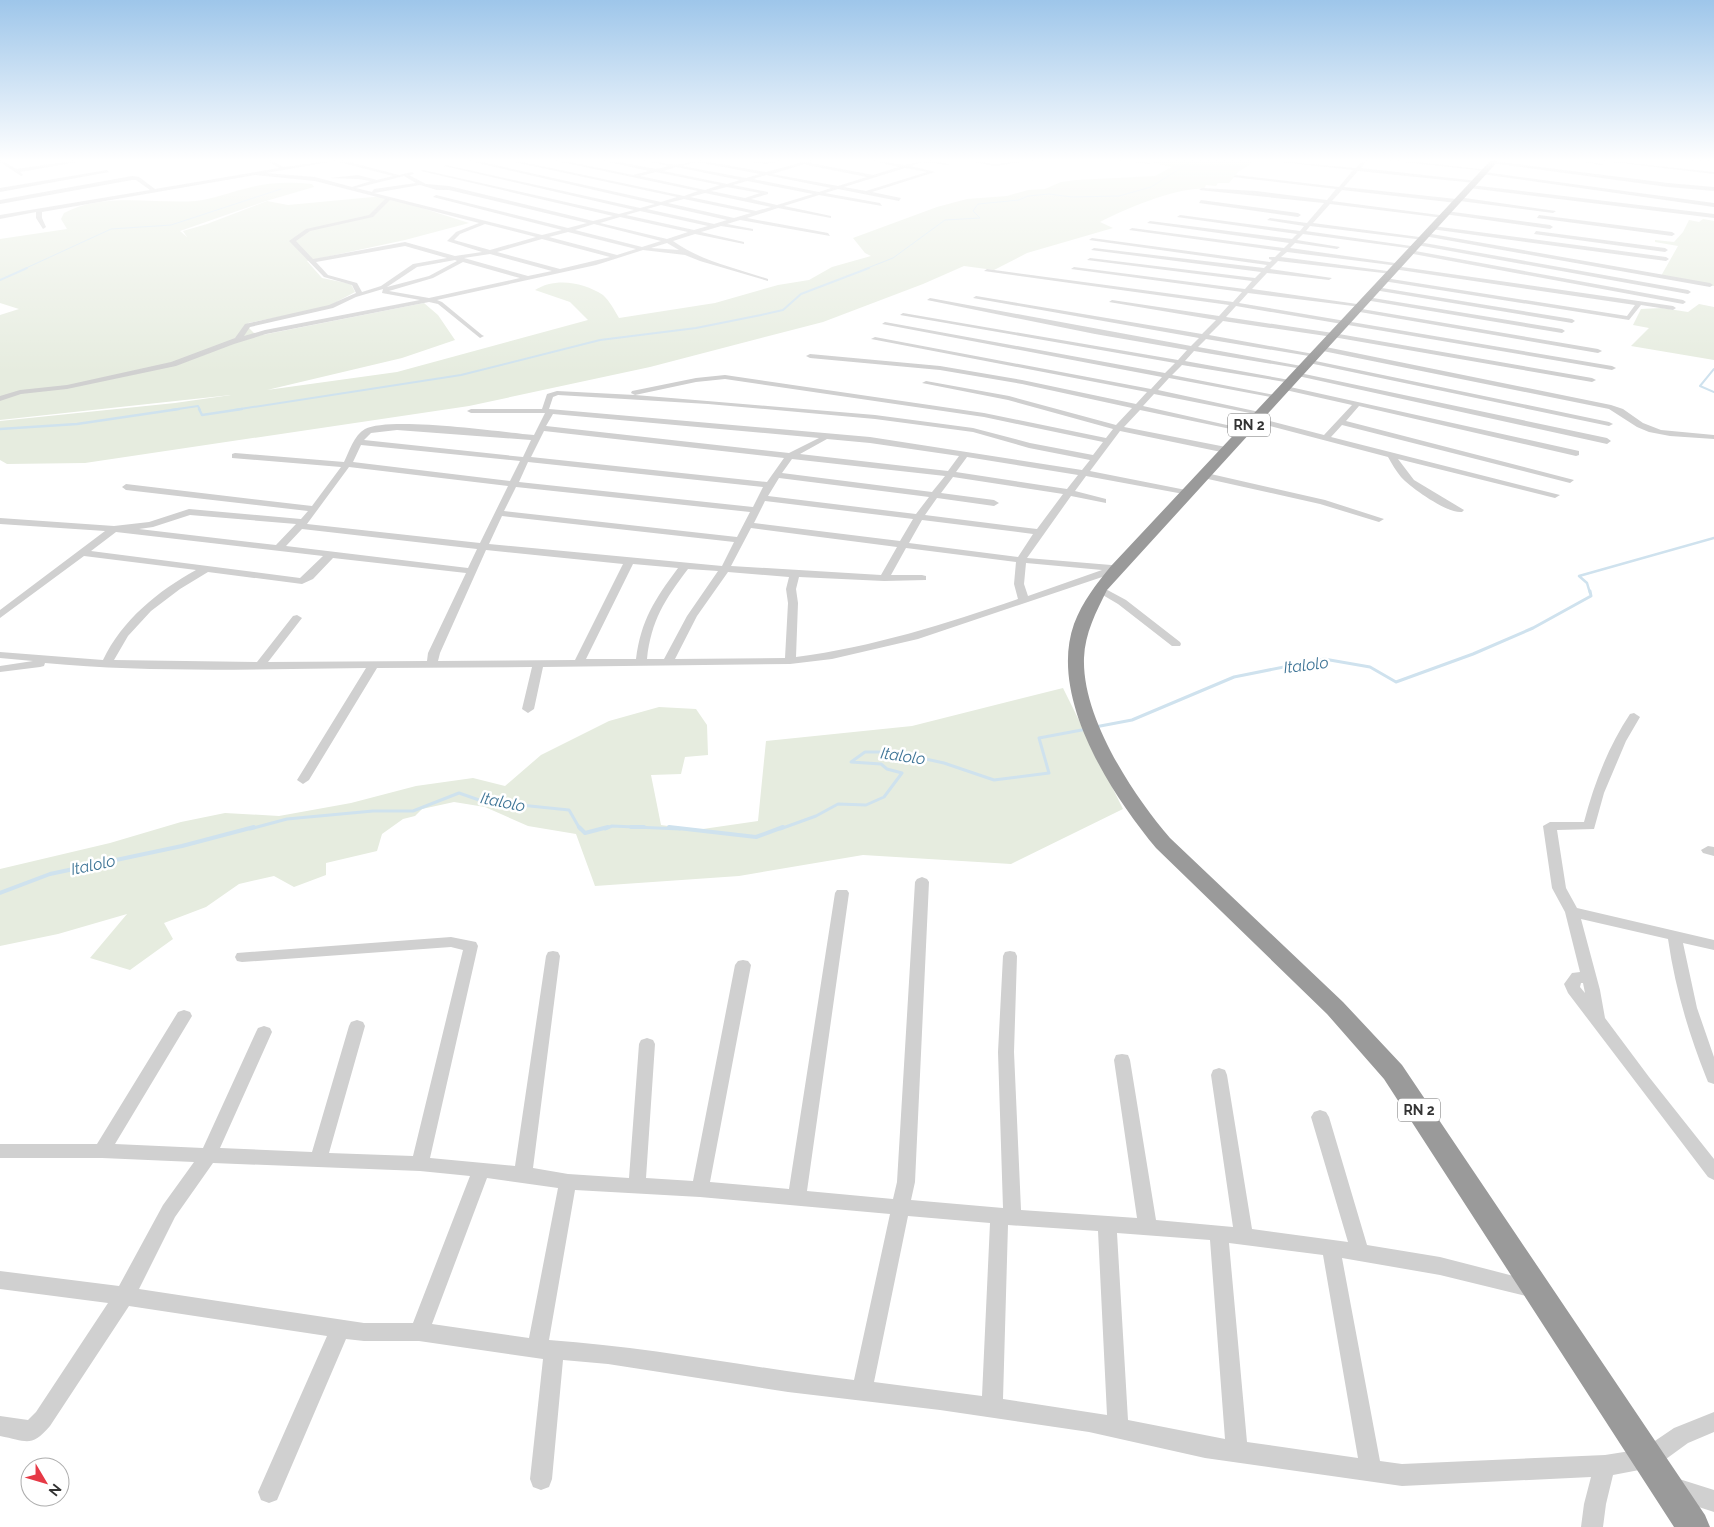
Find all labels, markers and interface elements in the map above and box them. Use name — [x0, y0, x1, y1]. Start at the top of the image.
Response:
road number: RN 2 — [1228, 414, 1270, 436]
water label: Italolo — [1283, 653, 1329, 677]
water label: Italolo — [879, 743, 927, 769]
water label: Italolo — [479, 788, 527, 816]
water label: Italolo — [69, 851, 117, 879]
road number: RN 2 — [1398, 1098, 1440, 1122]
north arrow — [20, 1457, 70, 1507]
text: N — [46, 1481, 65, 1499]

